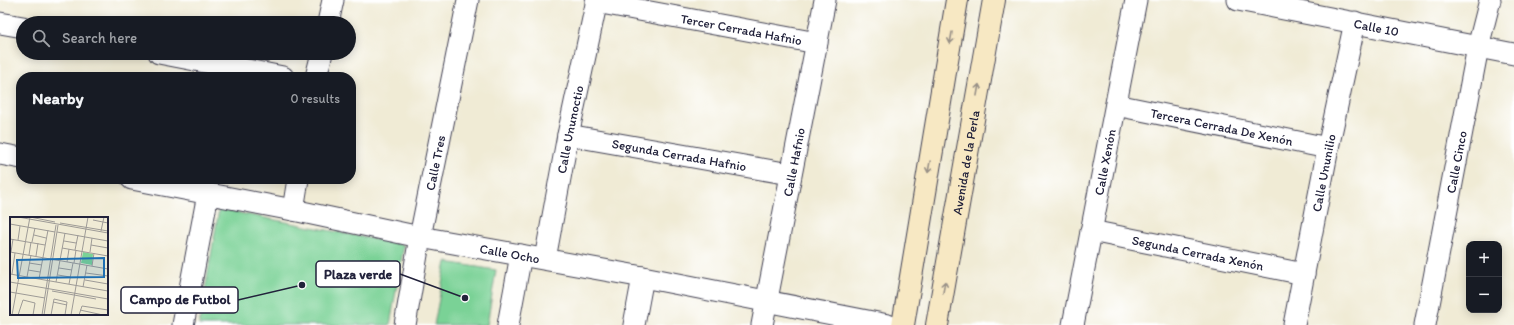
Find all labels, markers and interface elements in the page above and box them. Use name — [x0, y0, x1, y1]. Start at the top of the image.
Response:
street label: Tercer Cerrada Hafnio — [680, 11, 804, 48]
search box — [16, 16, 356, 60]
street label: Calle 10 — [1352, 16, 1400, 39]
icon: search — [30, 27, 52, 49]
text: Search here — [62, 29, 137, 47]
one-way arrow — [947, 32, 955, 45]
one-way arrow — [975, 83, 983, 96]
street label: Calle Ununoctio — [554, 84, 587, 175]
text: Nearby — [32, 88, 84, 108]
text: 0 results — [290, 91, 340, 106]
street label: Tercera Cerrada De Xenón — [1149, 105, 1294, 149]
street label: Avenida de la Perla — [949, 109, 983, 216]
street label: Calle Hafnio — [780, 126, 808, 198]
street label: Calle Xenón — [1091, 127, 1119, 197]
street label: Calle Cinco — [1443, 129, 1470, 195]
street label: Calle Ununilio — [1309, 132, 1339, 213]
street label: Calle Tres — [423, 134, 448, 192]
street label: Segunda Cerrada Hafnio — [611, 136, 748, 174]
one-way arrow — [925, 160, 933, 173]
inset map — [10, 217, 108, 315]
street label: Segunda Cerrada Xenón — [1131, 232, 1265, 274]
street label: Calle Ocho — [478, 241, 541, 266]
map controls — [1466, 241, 1502, 313]
button: + — [1466, 241, 1502, 277]
callout: Plaza verde — [316, 261, 400, 287]
text: Plaza verde — [324, 266, 393, 283]
button: − — [1466, 277, 1502, 313]
one-way arrow — [940, 280, 948, 293]
callout: Campo de Futbol — [121, 287, 238, 313]
text: Campo de Futbol — [129, 291, 232, 308]

